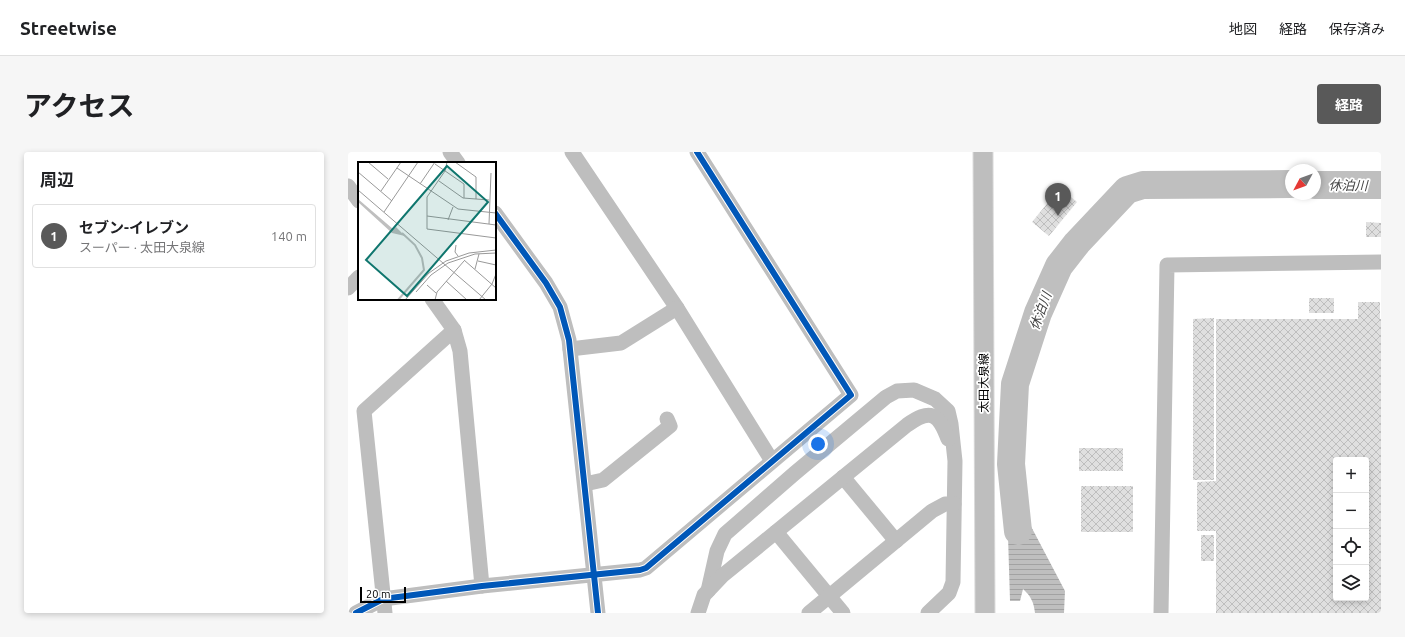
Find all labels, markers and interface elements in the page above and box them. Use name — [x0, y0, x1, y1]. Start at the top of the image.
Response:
text: Streetwise — [20, 17, 117, 39]
text: 地図 — [1229, 21, 1257, 37]
text: 経路 — [1279, 21, 1307, 37]
text: 保存済み — [1329, 21, 1385, 37]
button: 経路 — [1317, 84, 1381, 124]
text: アクセス — [24, 90, 135, 121]
inset map — [358, 162, 496, 300]
north arrow — [1285, 164, 1321, 200]
text: 周辺 — [40, 170, 74, 189]
water label: 休泊川 — [1328, 178, 1370, 192]
pin: 1 — [1045, 183, 1071, 216]
text: セブン-イレブン — [79, 219, 189, 236]
text: 1 — [50, 229, 58, 243]
text: 140 m — [271, 229, 307, 243]
text: スーパー · 太田大泉線 — [79, 240, 205, 254]
water label: 休泊川 — [1027, 288, 1054, 332]
street label: 太田大泉線 — [977, 353, 990, 413]
your location — [808, 434, 828, 454]
map controls — [1333, 457, 1369, 601]
button: + — [1333, 457, 1369, 493]
button: − — [1333, 493, 1369, 529]
button: locate — [1333, 529, 1369, 565]
button: layers — [1333, 565, 1369, 601]
scale bar — [360, 585, 406, 604]
text: 20 m — [366, 588, 390, 600]

